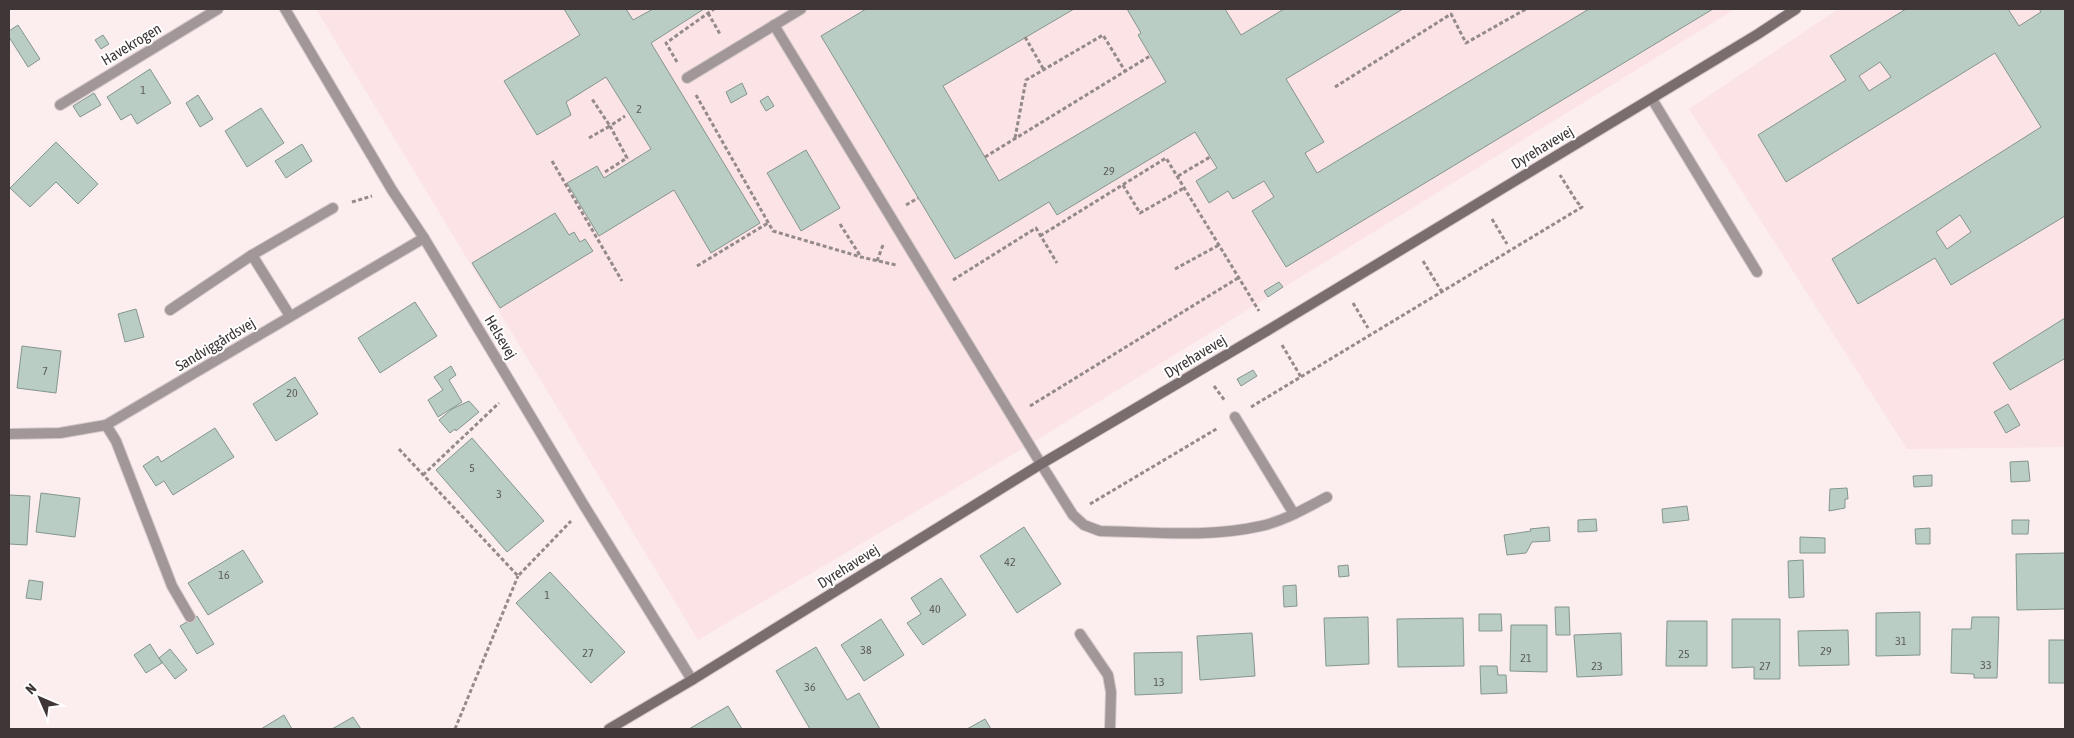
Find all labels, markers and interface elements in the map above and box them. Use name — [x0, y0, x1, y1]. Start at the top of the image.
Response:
street label: Havekrogen — [98, 20, 164, 68]
house number: 1 — [140, 83, 146, 97]
house number: 2 — [636, 102, 642, 116]
street label: Dyrehavevej — [1508, 122, 1576, 172]
house number: 29 — [1103, 164, 1115, 178]
street label: Helsevej — [481, 312, 521, 362]
street label: Sandviggårdsvej — [172, 314, 258, 374]
street label: Dyrehavevej — [1161, 331, 1229, 381]
house number: 7 — [42, 364, 48, 378]
house number: 20 — [286, 386, 298, 400]
house number: 5 — [469, 461, 475, 475]
house number: 3 — [496, 487, 502, 501]
street label: Dyrehavevej — [814, 540, 882, 592]
house number: 42 — [1004, 555, 1016, 569]
house number: 16 — [218, 568, 230, 582]
house number: 1 — [544, 588, 550, 602]
house number: 40 — [929, 602, 941, 616]
house number: 31 — [1895, 634, 1907, 648]
house number: 38 — [860, 643, 872, 657]
house number: 29 — [1820, 644, 1832, 658]
house number: 27 — [582, 646, 594, 660]
house number: 25 — [1678, 647, 1690, 661]
house number: 21 — [1520, 651, 1532, 665]
house number: 33 — [1980, 658, 1992, 672]
house number: 23 — [1591, 659, 1603, 673]
house number: 27 — [1759, 659, 1771, 673]
north arrow — [15, 673, 65, 723]
house number: 13 — [1153, 675, 1165, 689]
text: N — [22, 680, 39, 697]
house number: 36 — [804, 680, 816, 694]

